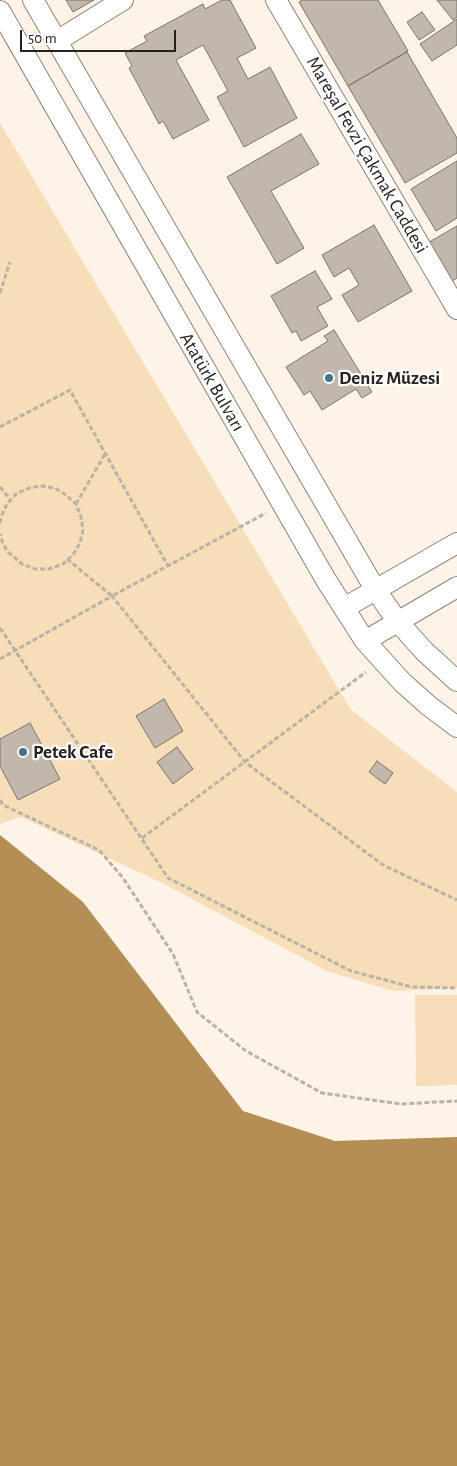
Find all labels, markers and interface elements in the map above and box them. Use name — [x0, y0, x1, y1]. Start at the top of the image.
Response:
scale bar — [22, 20, 179, 52]
text: 50 m — [28, 31, 57, 46]
street label: Mareşal Fevzi Çakmak Caddesi — [301, 52, 433, 258]
street label: Atatürk Bulvarı — [174, 328, 250, 436]
place label: Deniz Müzesi — [339, 367, 440, 389]
marker: Deniz Müzesi — [323, 372, 335, 384]
place label: Petek Cafe — [33, 741, 113, 763]
marker: Petek Cafe — [17, 746, 29, 758]

